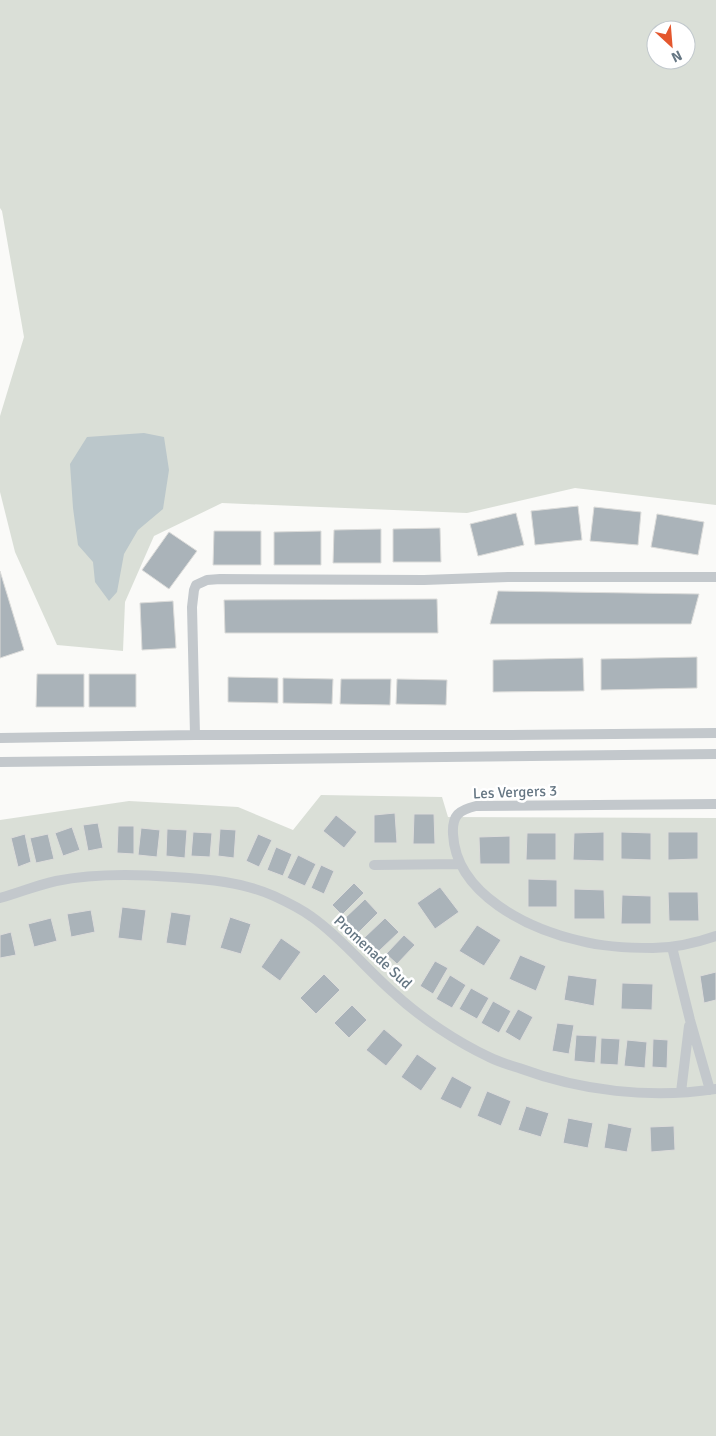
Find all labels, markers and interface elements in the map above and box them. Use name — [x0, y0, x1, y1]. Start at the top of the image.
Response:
north arrow — [646, 20, 696, 70]
text: N — [668, 46, 685, 66]
street label: Les Vergers 3 — [472, 782, 558, 802]
street label: Promenade Sud — [330, 911, 416, 993]

